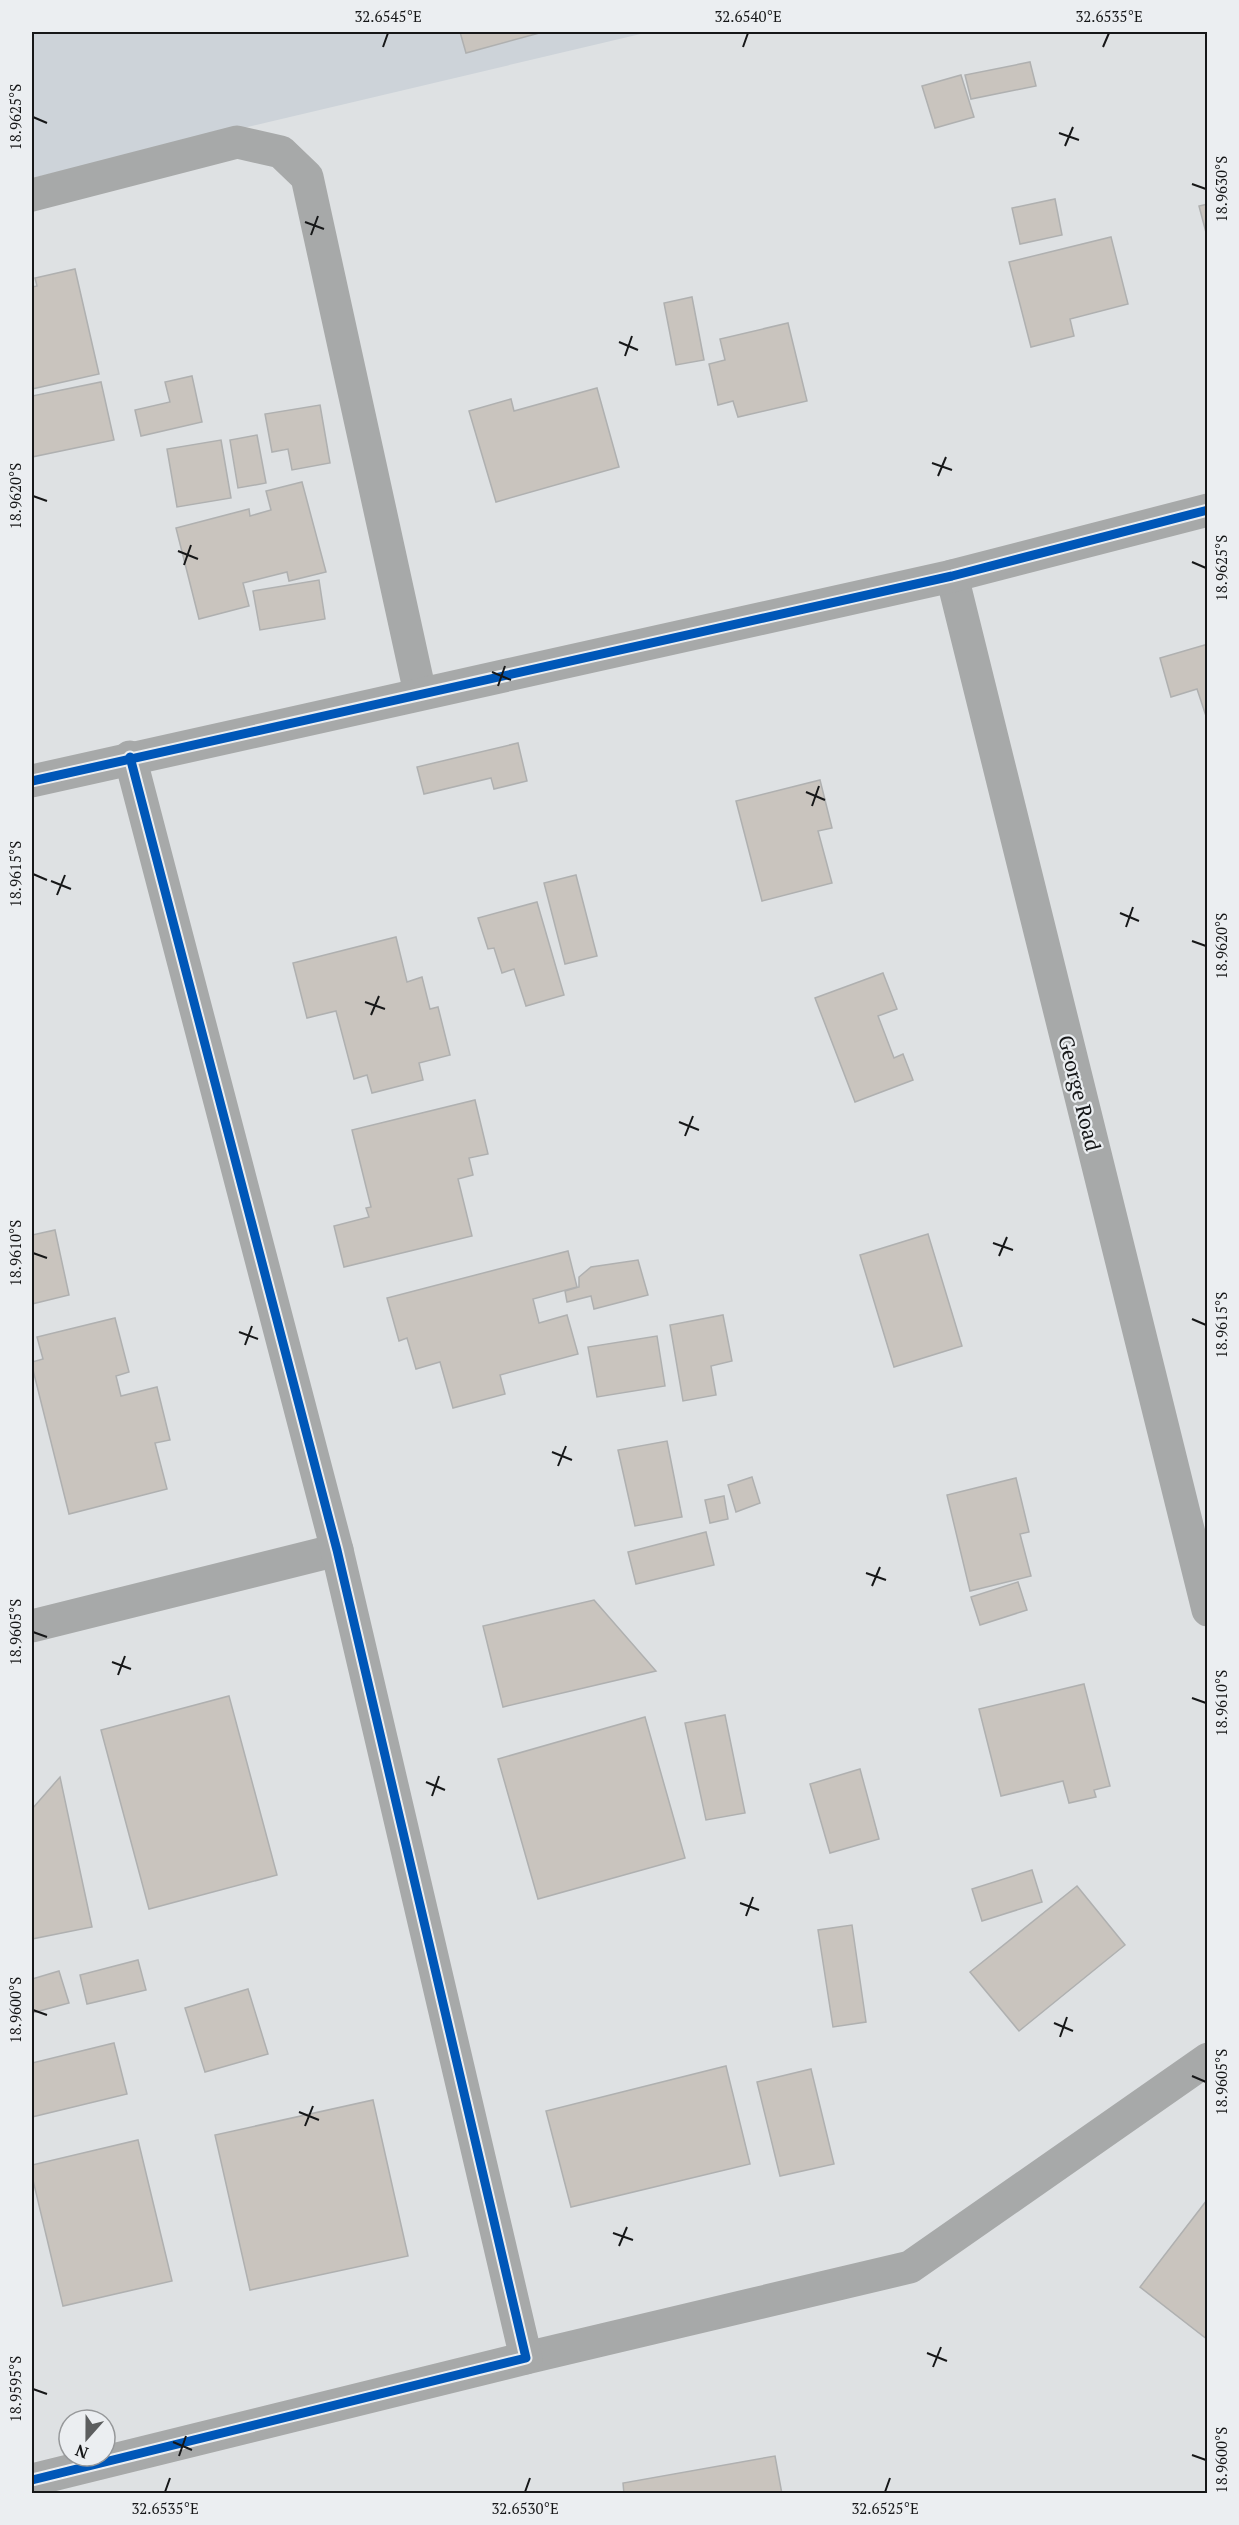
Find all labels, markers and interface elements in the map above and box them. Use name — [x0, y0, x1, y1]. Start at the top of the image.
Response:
text: 32.6545°E — [354, 6, 422, 26]
text: 32.6540°E — [714, 6, 782, 26]
text: 32.6535°E — [1075, 6, 1143, 26]
text: 18.9625°S — [5, 84, 25, 150]
text: 18.9630°S — [1211, 156, 1231, 222]
text: 18.9620°S — [5, 463, 25, 529]
text: 18.9625°S — [1211, 535, 1231, 601]
text: 18.9615°S — [5, 841, 25, 907]
text: 18.9620°S — [1211, 913, 1231, 979]
street label: George Road — [1052, 1032, 1108, 1154]
text: 18.9610°S — [5, 1220, 25, 1286]
text: 18.9615°S — [1211, 1292, 1231, 1358]
text: 18.9605°S — [5, 1599, 25, 1665]
text: 18.9610°S — [1211, 1670, 1231, 1736]
text: 18.9600°S — [5, 1977, 25, 2043]
text: 18.9605°S — [1211, 2049, 1231, 2115]
text: 18.9595°S — [5, 2356, 25, 2422]
north arrow — [57, 2408, 117, 2468]
text: 18.9600°S — [1211, 2427, 1231, 2493]
text: N — [72, 2440, 91, 2464]
text: 32.6535°E — [131, 2498, 199, 2518]
text: 32.6530°E — [491, 2498, 559, 2518]
text: 32.6525°E — [851, 2498, 919, 2518]

